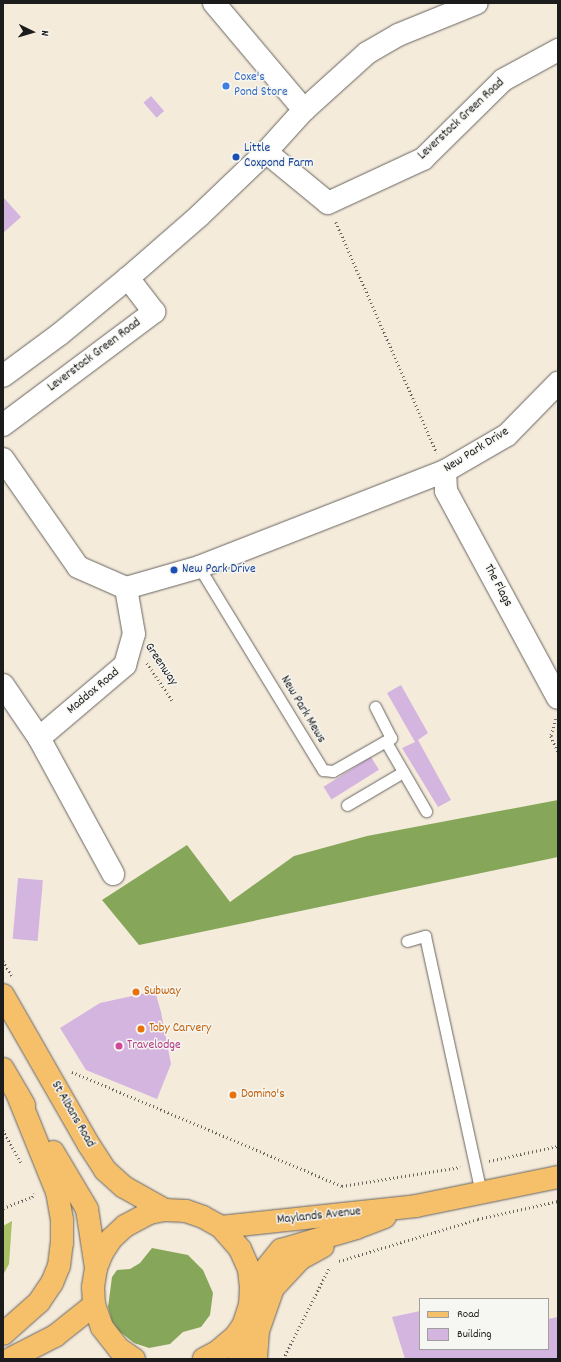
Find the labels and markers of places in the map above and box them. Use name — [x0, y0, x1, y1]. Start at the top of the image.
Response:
place label: Coxe's Pond Store — [234, 71, 288, 102]
marker: Coxe's Pond Store — [221, 81, 231, 91]
place label: Little Coxpond Farm — [244, 142, 314, 173]
marker: Little Coxpond Farm — [231, 152, 241, 162]
place label: New Park Drive — [182, 562, 256, 578]
marker: New Park Drive — [169, 565, 179, 575]
place label: Subway — [144, 984, 181, 1000]
marker: Subway — [131, 987, 141, 997]
place label: Toby Carvery — [149, 1021, 211, 1037]
marker: Toby Carvery — [136, 1024, 146, 1034]
place label: Travelodge — [127, 1038, 181, 1054]
marker: Travelodge — [114, 1041, 124, 1051]
place label: Domino's — [241, 1087, 285, 1103]
marker: Domino's — [228, 1090, 238, 1100]

